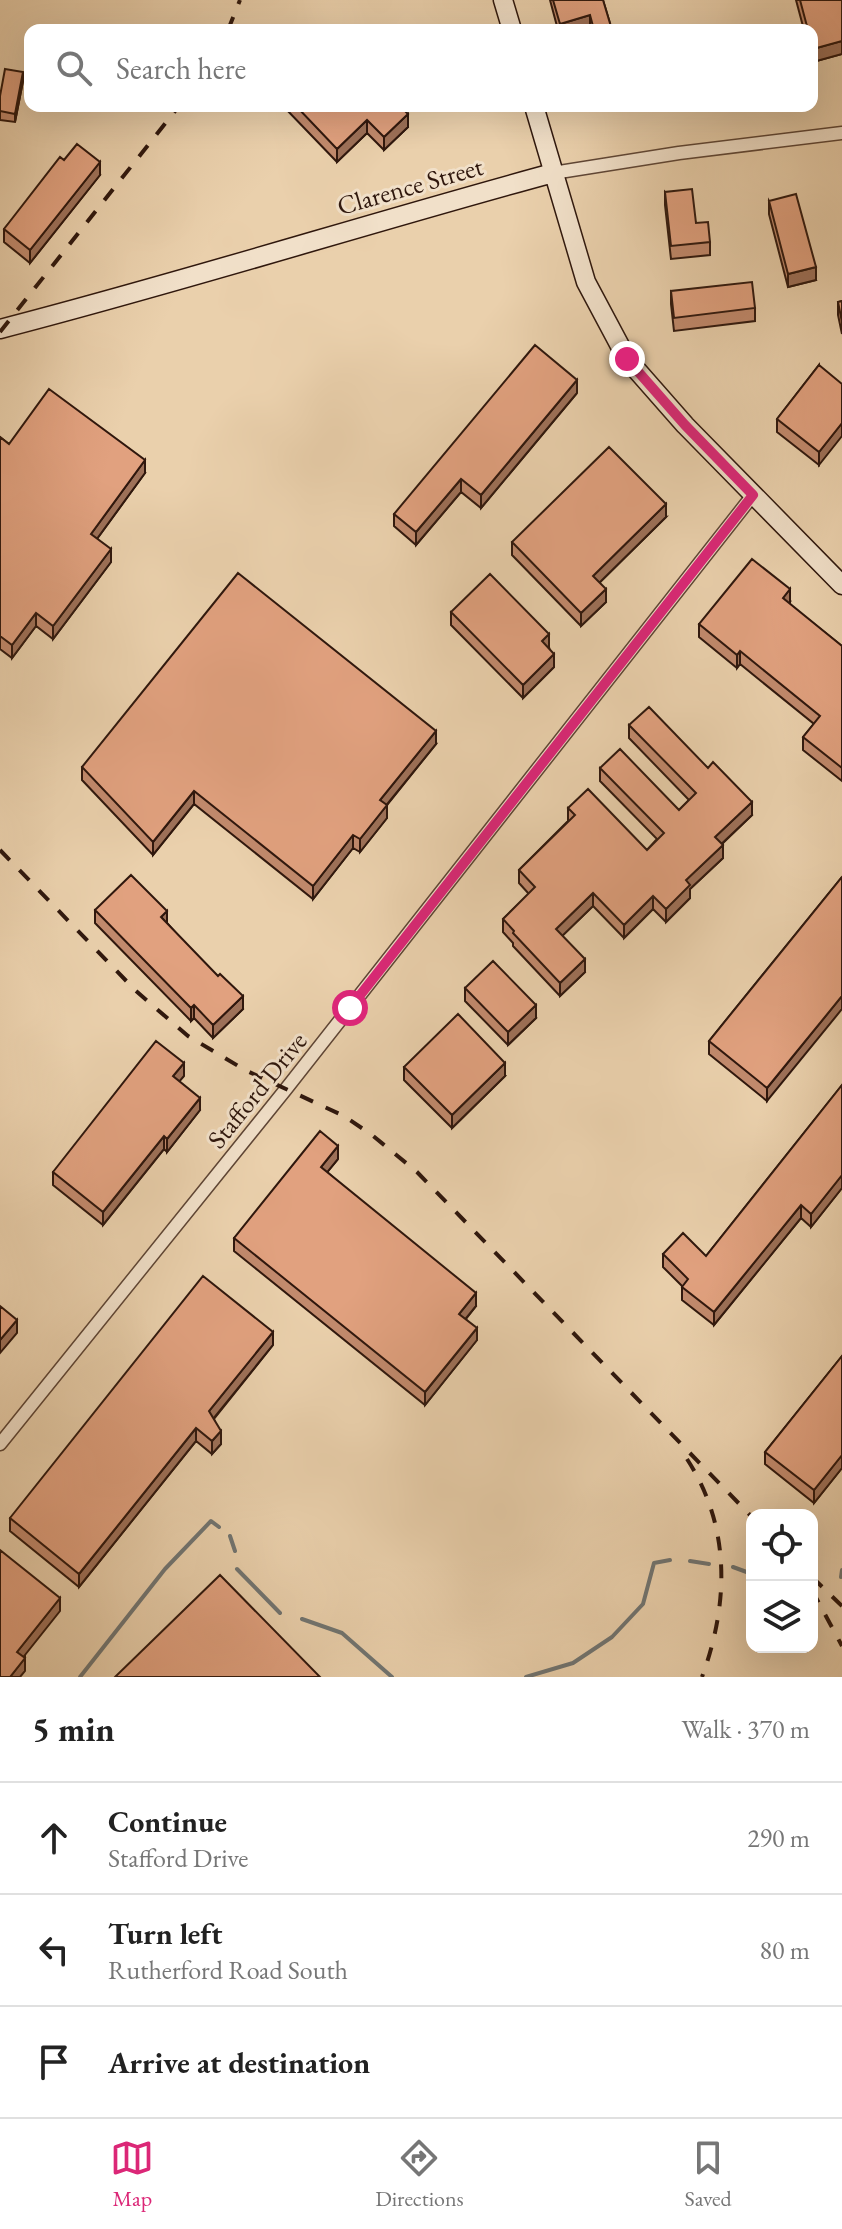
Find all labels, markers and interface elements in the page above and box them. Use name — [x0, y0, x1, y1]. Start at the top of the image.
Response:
search box — [24, 24, 818, 112]
icon: search — [52, 46, 96, 90]
text: Search here — [116, 49, 246, 88]
street label: Clarence Street — [333, 149, 487, 223]
route end — [609, 341, 645, 377]
route start — [332, 990, 368, 1026]
street label: Stafford Drive — [200, 1025, 314, 1155]
map controls — [746, 1509, 818, 1653]
button: locate — [746, 1509, 818, 1581]
button: layers — [746, 1581, 818, 1653]
text: 5 min — [32, 1707, 115, 1751]
text: Walk · 370 m — [682, 1712, 810, 1746]
text: Continue — [108, 1802, 227, 1841]
icon: ahead — [32, 1816, 76, 1860]
text: 290 m — [747, 1821, 810, 1855]
text: Stafford Drive — [108, 1841, 248, 1875]
text: Turn left — [108, 1914, 222, 1953]
icon: left — [32, 1928, 76, 1972]
text: 80 m — [760, 1933, 810, 1967]
text: Rutherford Road South — [108, 1953, 348, 1987]
icon: arrive — [32, 2040, 76, 2084]
text: Arrive at destination — [108, 2043, 370, 2082]
tab: Map — [110, 2136, 154, 2213]
tab: Directions — [375, 2136, 464, 2213]
tab: Saved — [684, 2136, 732, 2213]

